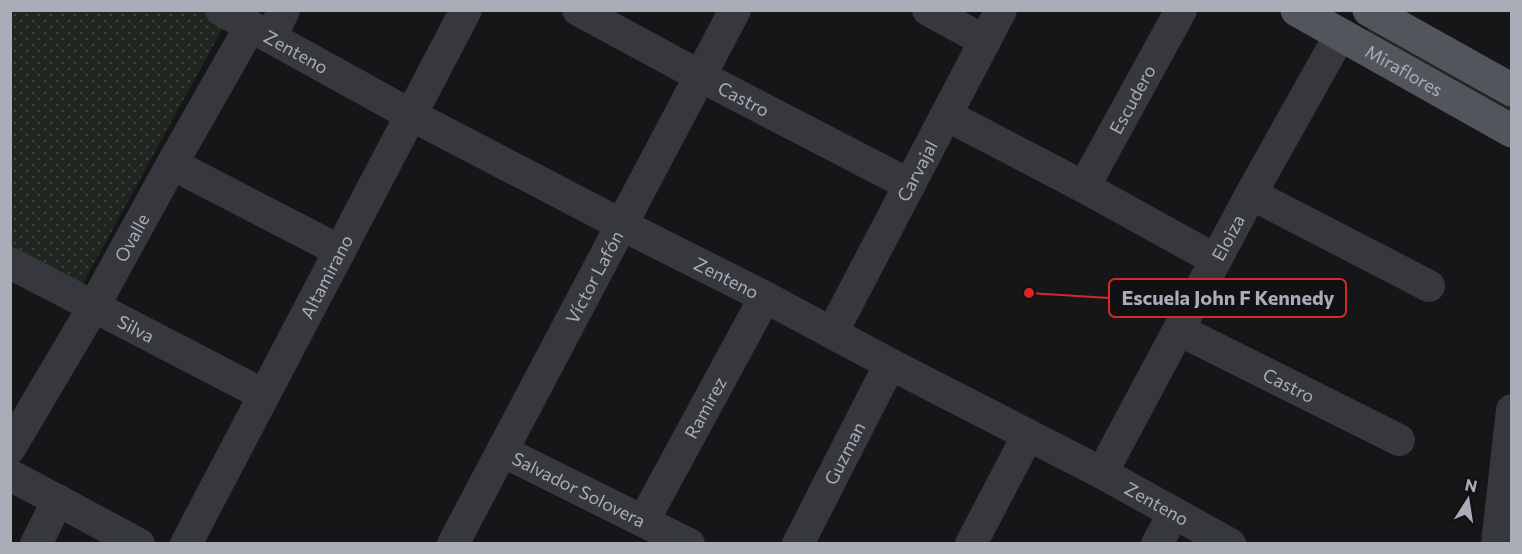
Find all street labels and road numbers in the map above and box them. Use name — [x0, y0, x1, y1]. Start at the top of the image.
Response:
street label: Zenteno — [260, 25, 332, 78]
street label: Miraflores — [1362, 40, 1447, 101]
street label: Escudero — [1104, 61, 1160, 138]
street label: Castro — [714, 76, 773, 121]
street label: Carvajal — [892, 136, 942, 205]
street label: Ovalle — [109, 210, 154, 266]
street label: Eloiza — [1207, 211, 1249, 264]
street label: Víctor Lafón — [561, 227, 628, 327]
street label: Altamirano — [295, 231, 357, 322]
street label: Zenteno — [690, 252, 763, 303]
street label: Silva — [114, 310, 158, 347]
street label: Castro — [1260, 363, 1319, 407]
street label: Ramirez — [679, 373, 731, 442]
street label: Guzman — [819, 418, 870, 488]
street label: Salvador Solovera — [509, 447, 649, 532]
street label: Zenteno — [1121, 477, 1193, 530]

